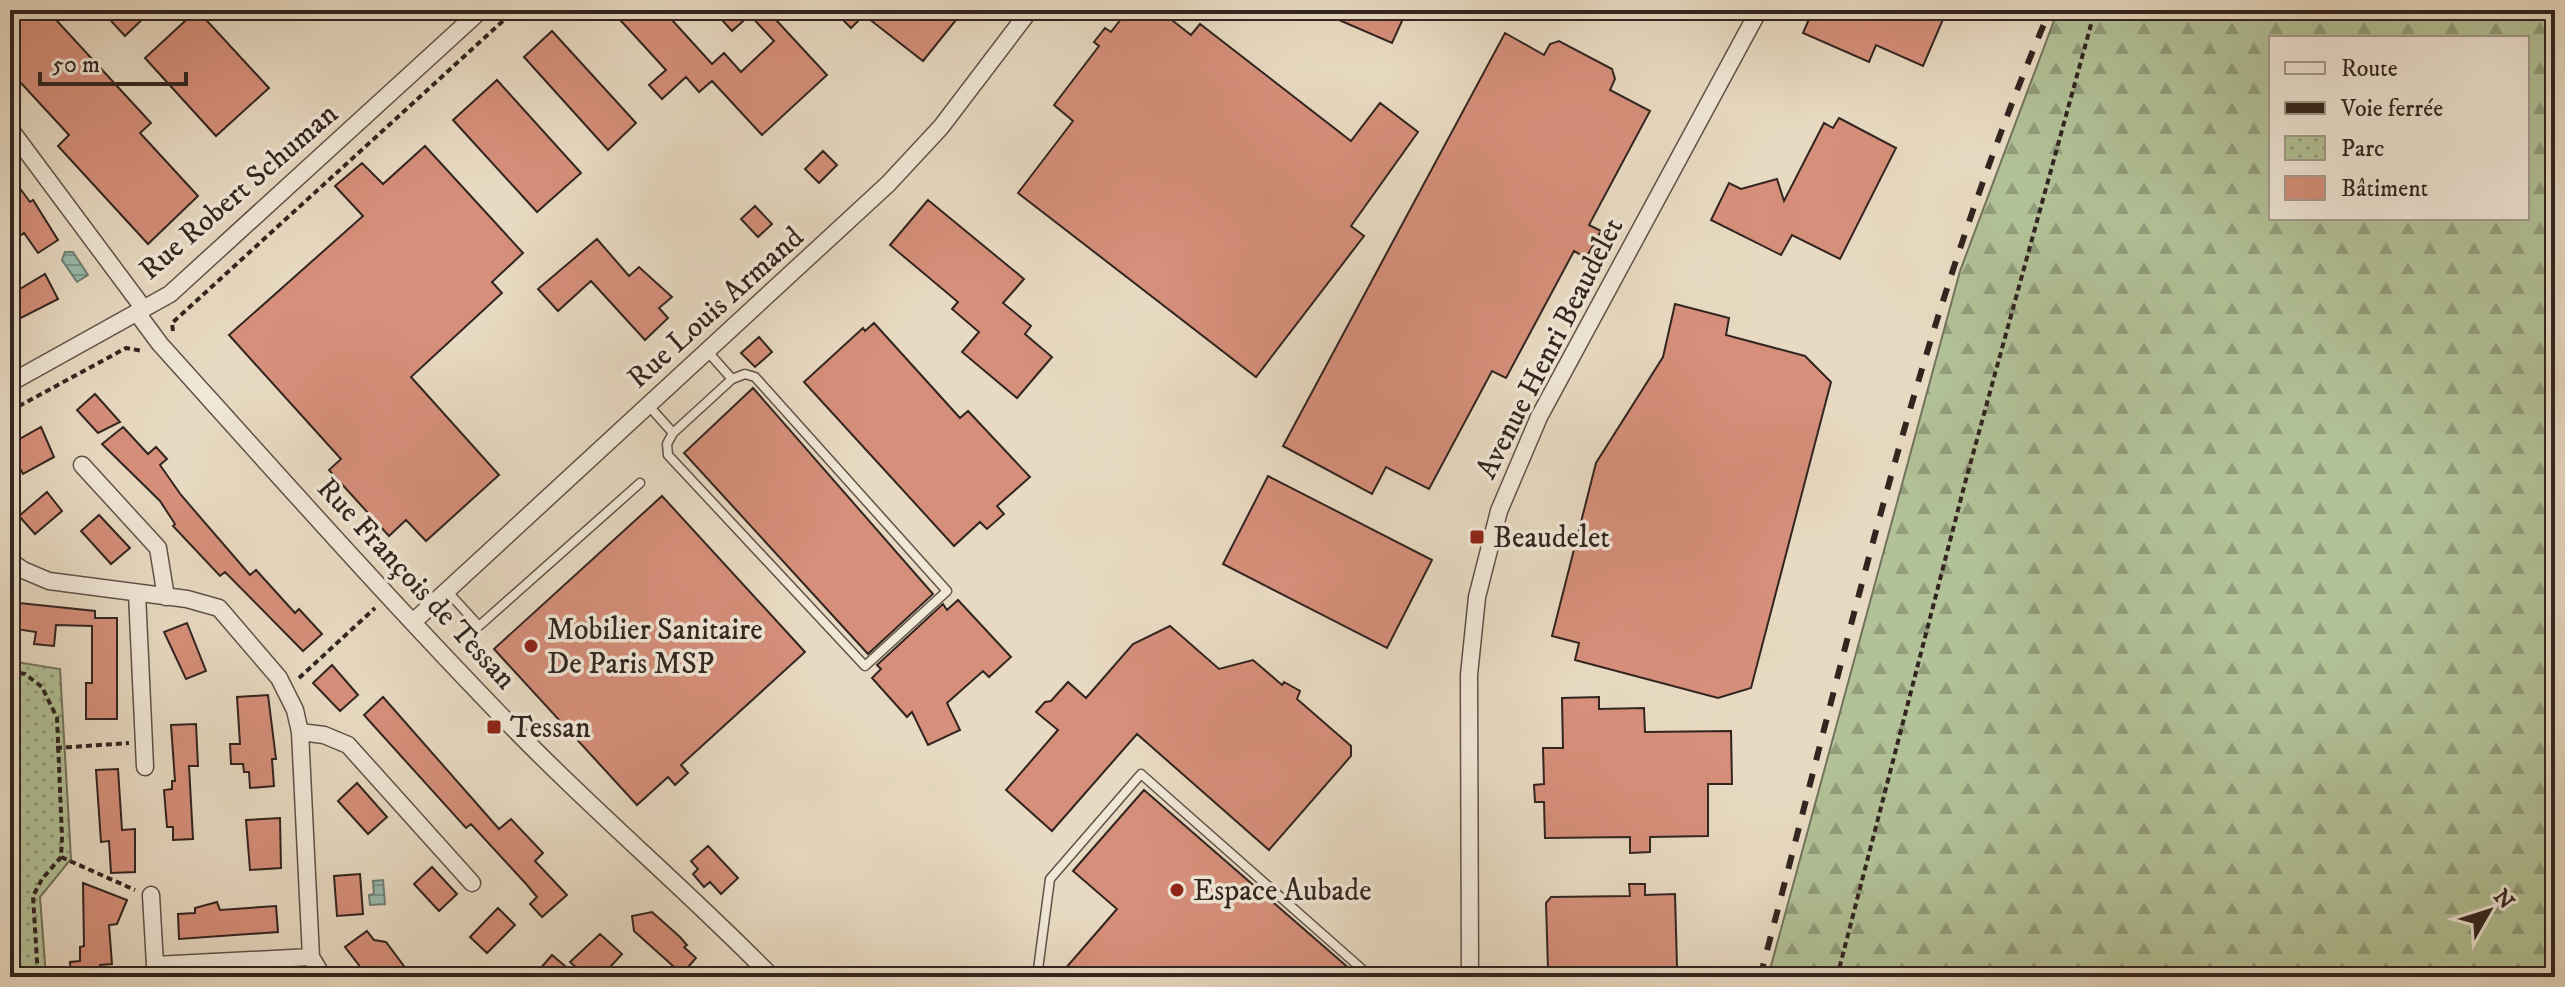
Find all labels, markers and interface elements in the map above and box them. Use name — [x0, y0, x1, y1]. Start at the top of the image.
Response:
scale bar — [40, 36, 186, 86]
legend — [2269, 36, 2529, 220]
text: 50 m — [52, 50, 100, 80]
text: Route — [2341, 54, 2398, 84]
text: Voie ferrée — [2340, 94, 2443, 124]
street label: Rue Robert Schuman — [132, 96, 346, 288]
text: Parc — [2341, 134, 2384, 164]
text: Bâtiment — [2341, 174, 2429, 204]
street label: Avenue Henri Beaudelet — [1468, 212, 1632, 485]
street label: Rue Louis Armand — [620, 219, 812, 397]
street label: Rue François de Tessan — [308, 471, 524, 698]
place label: Beaudelet — [1493, 520, 1610, 557]
marker: Beaudelet — [1468, 528, 1486, 546]
place label: Mobilier Sanitaire De Paris MSP — [547, 612, 763, 683]
marker: Mobilier Sanitaire De Paris MSP — [522, 637, 540, 655]
place label: Tessan — [510, 710, 591, 747]
marker: Tessan — [485, 718, 503, 736]
north arrow — [2449, 871, 2529, 951]
place label: Espace Aubade — [1193, 873, 1372, 910]
marker: Espace Aubade — [1168, 881, 1186, 899]
text: N — [2487, 884, 2520, 915]

